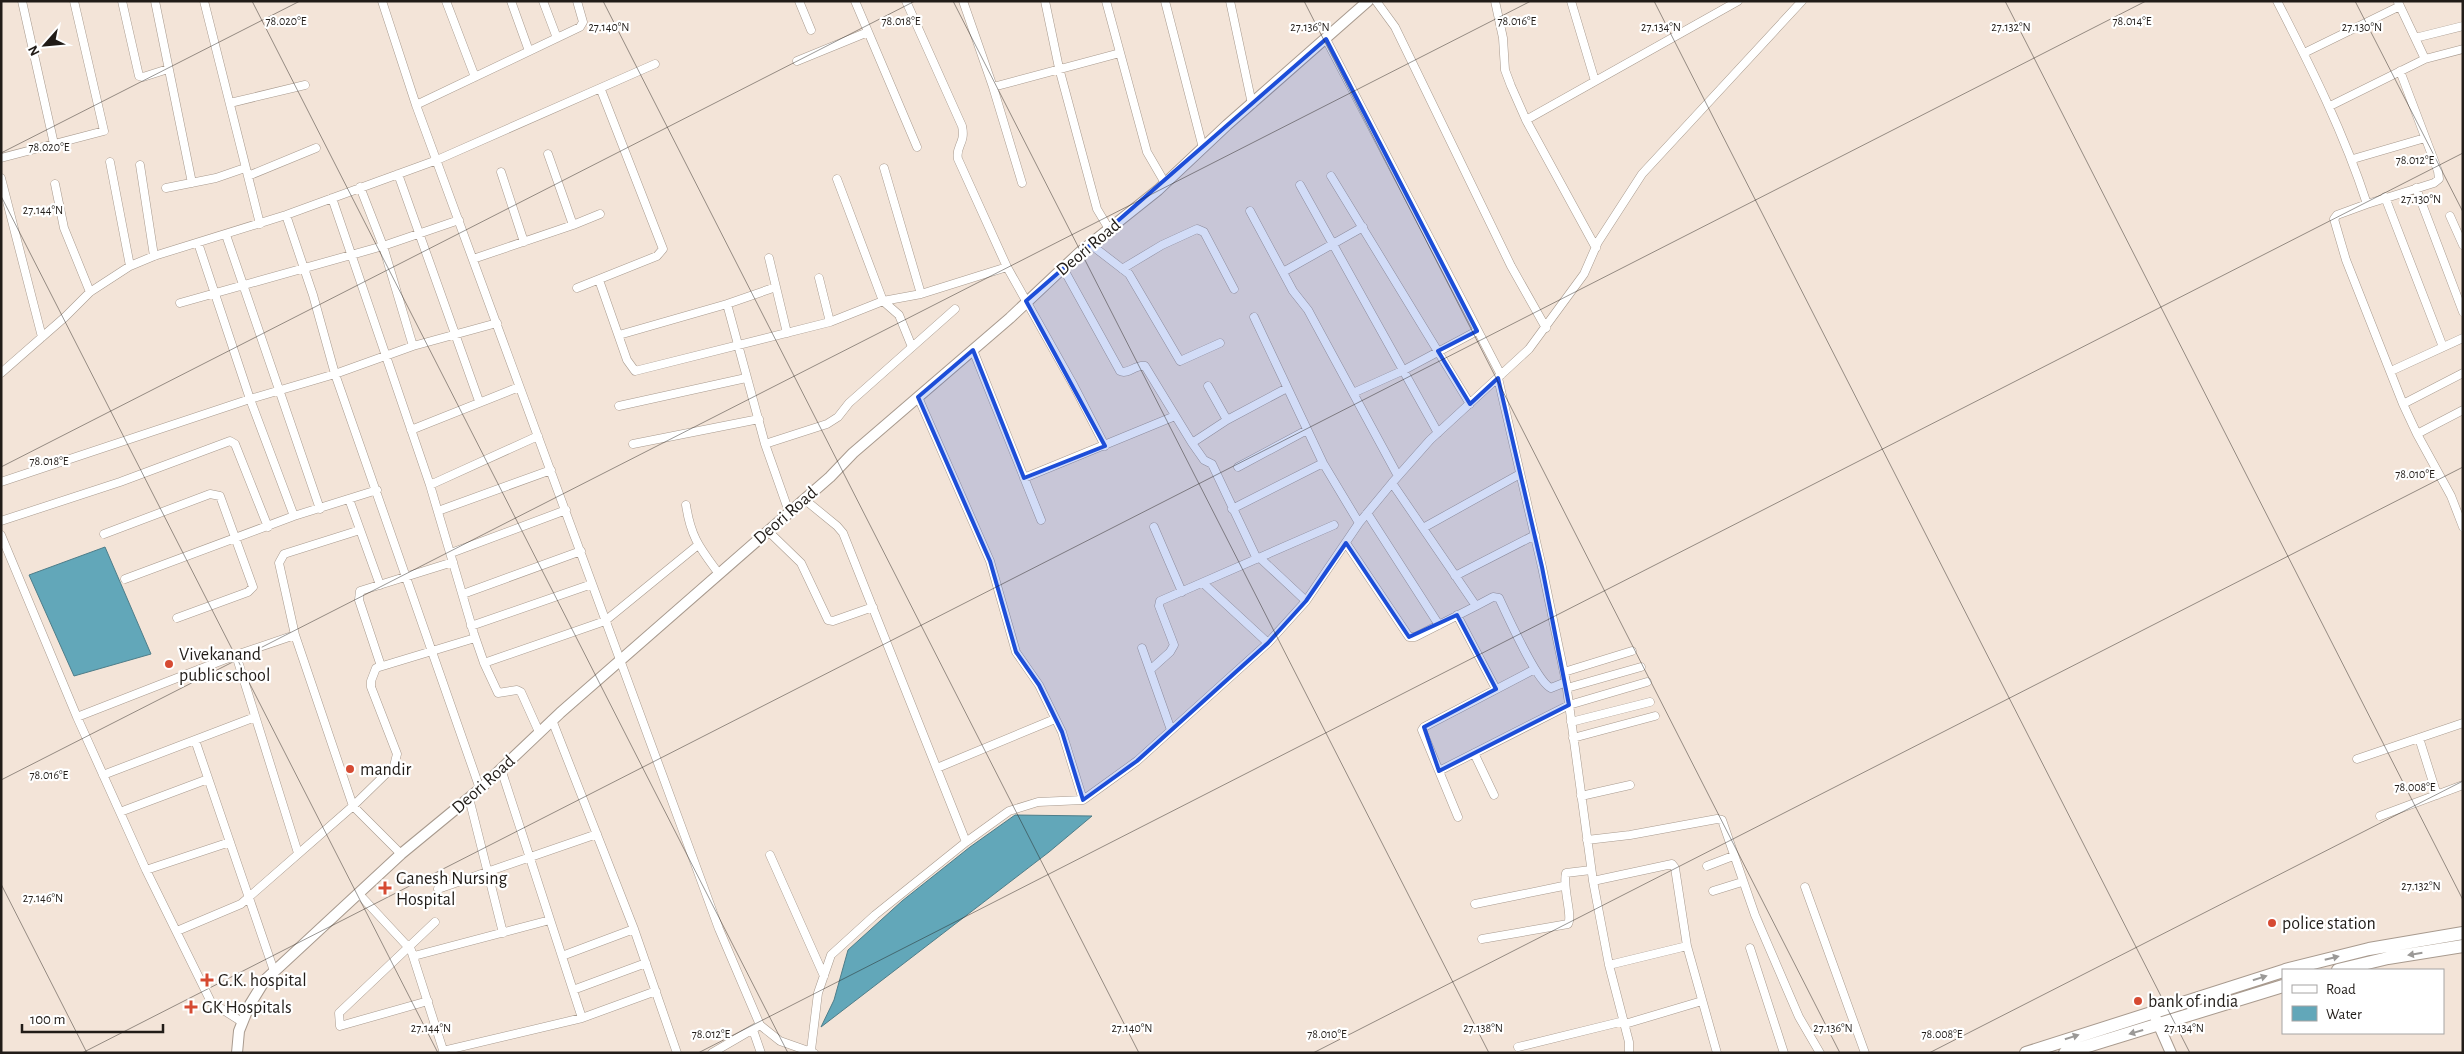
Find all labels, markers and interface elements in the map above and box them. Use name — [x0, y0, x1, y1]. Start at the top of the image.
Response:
text: 78.020°E — [266, 15, 307, 27]
text: 78.018°E — [882, 15, 921, 27]
text: 78.016°E — [1498, 15, 1537, 27]
text: 78.014°E — [2113, 15, 2152, 27]
north arrow — [20, 20, 70, 70]
text: 27.140°N — [588, 21, 630, 33]
text: 27.136°N — [1290, 21, 1330, 33]
text: 27.134°N — [1641, 21, 1681, 33]
text: 27.132°N — [1991, 21, 2031, 33]
text: 27.130°N — [2342, 21, 2382, 33]
text: N — [26, 43, 43, 58]
text: 78.020°E — [29, 141, 70, 153]
text: 78.012°E — [2396, 154, 2435, 166]
text: 27.130°N — [2401, 193, 2441, 205]
text: 27.144°N — [23, 204, 63, 216]
street label: Deori Road — [1053, 216, 1124, 280]
text: 78.018°E — [30, 455, 69, 467]
text: 78.010°E — [2395, 468, 2435, 480]
street label: Deori Road — [750, 484, 821, 548]
place label: Vivekanand public school — [179, 646, 270, 685]
marker: Vivekanand public school — [163, 658, 175, 670]
street label: Deori Road — [449, 752, 518, 817]
place label: mandir — [360, 761, 412, 779]
marker: mandir — [344, 763, 356, 775]
text: 78.016°E — [30, 769, 69, 781]
text: 78.008°E — [2394, 781, 2436, 793]
place label: Ganesh Nursing Hospital — [396, 870, 508, 909]
text: 27.132°N — [2401, 880, 2441, 892]
marker: Ganesh Nursing Hospital — [378, 881, 392, 895]
text: 27.146°N — [23, 892, 63, 904]
place label: police station — [2282, 915, 2376, 933]
marker: police station — [2266, 917, 2278, 929]
one-way arrow — [2406, 950, 2422, 958]
one-way arrow — [2325, 954, 2340, 962]
legend — [2282, 969, 2444, 1034]
place label: G.K. hospital — [218, 972, 307, 990]
marker: G.K. hospital — [200, 973, 214, 987]
one-way arrow — [2253, 973, 2268, 981]
text: Road — [2326, 982, 2356, 997]
place label: bank of india — [2148, 993, 2238, 1011]
marker: bank of india — [2132, 995, 2144, 1007]
place label: GK Hospitals — [202, 999, 292, 1017]
marker: GK Hospitals — [184, 1000, 198, 1014]
scale bar — [22, 1002, 164, 1034]
text: Water — [2326, 1007, 2362, 1022]
text: 100 m — [30, 1012, 65, 1027]
text: 27.144°N — [411, 1022, 451, 1034]
text: 27.140°N — [1111, 1022, 1153, 1034]
text: 27.138°N — [1463, 1022, 1503, 1034]
text: 27.136°N — [1813, 1022, 1853, 1034]
text: 27.134°N — [2164, 1022, 2204, 1034]
text: 78.012°E — [692, 1028, 731, 1040]
text: 78.010°E — [1307, 1028, 1347, 1040]
text: 78.008°E — [1921, 1028, 1963, 1040]
one-way arrow — [2128, 1028, 2143, 1036]
one-way arrow — [2065, 1033, 2080, 1041]

